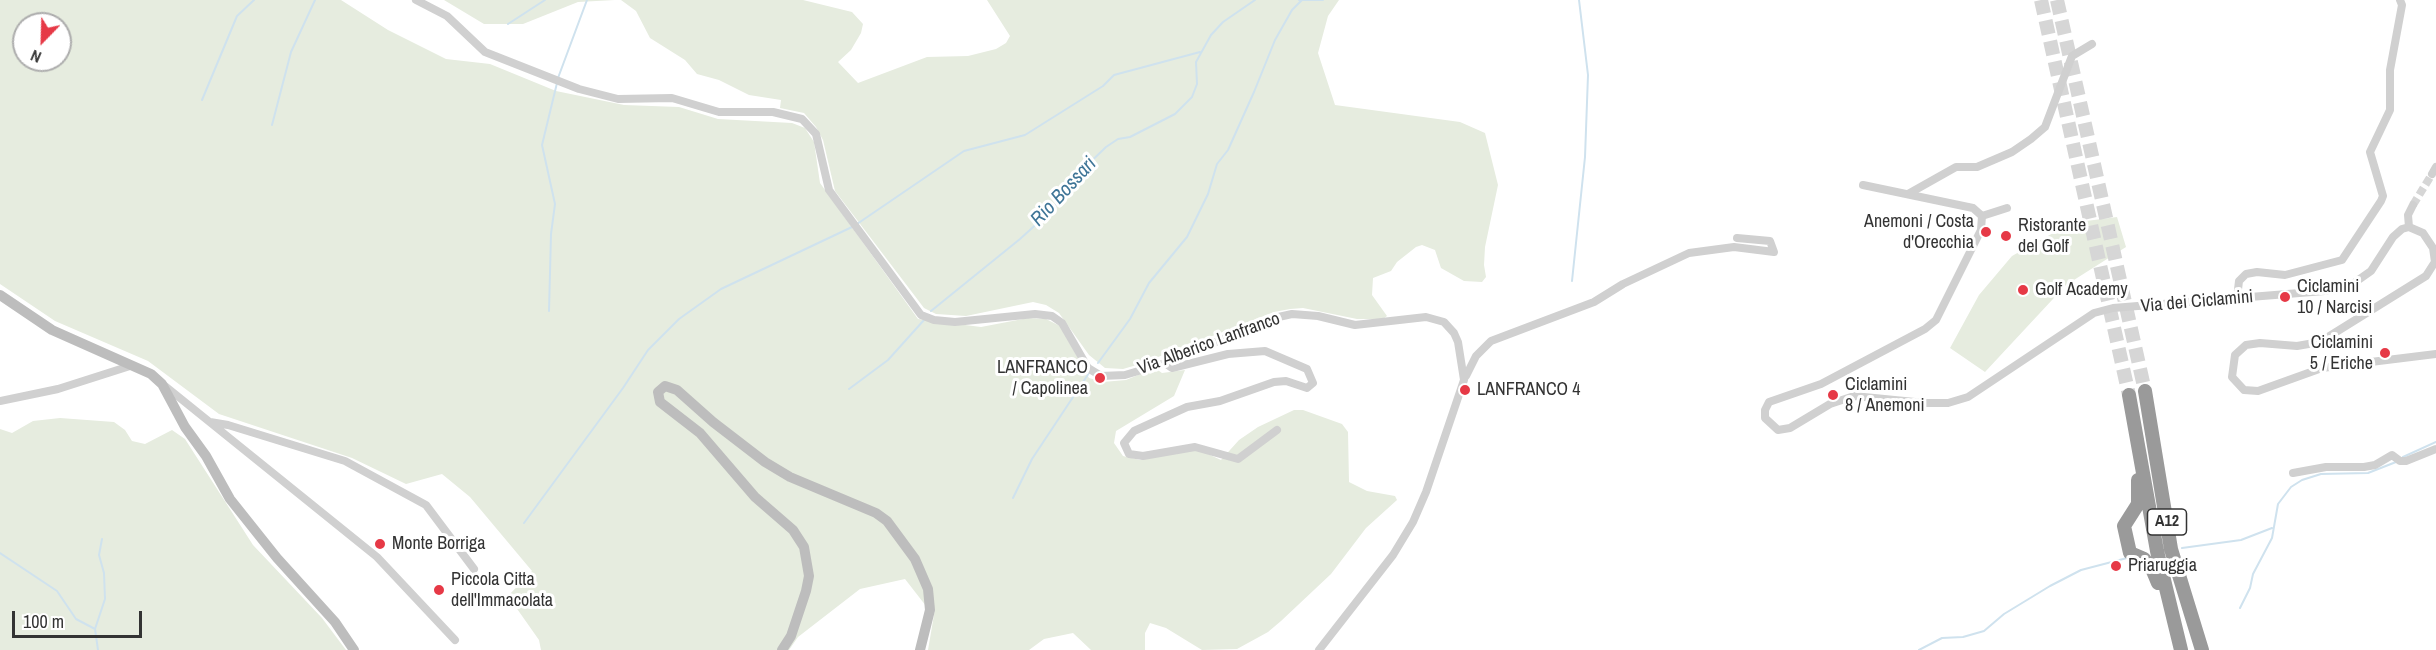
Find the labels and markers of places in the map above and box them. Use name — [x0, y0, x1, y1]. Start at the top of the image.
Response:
place label: Anemoni / Costa d'Orecchia — [1864, 211, 1974, 254]
place label: Ristorante del Golf — [2018, 215, 2086, 258]
marker: Anemoni / Costa d'Orecchia — [1979, 225, 1993, 239]
marker: Ristorante del Golf — [1999, 229, 2013, 243]
place label: Ciclamini 10 / Narcisi — [2297, 276, 2372, 318]
place label: Golf Academy — [2035, 279, 2128, 301]
marker: Golf Academy — [2016, 283, 2030, 297]
marker: Ciclamini 10 / Narcisi — [2278, 290, 2292, 304]
place label: Ciclamini 5 / Eriche — [2310, 332, 2373, 374]
marker: Ciclamini 5 / Eriche — [2378, 346, 2392, 360]
place label: LANFRANCO / Capolinea — [997, 357, 1088, 400]
marker: LANFRANCO / Capolinea — [1093, 371, 1107, 385]
place label: Ciclamini 8 / Anemoni — [1845, 374, 1925, 416]
place label: LANFRANCO 4 — [1477, 379, 1580, 401]
marker: LANFRANCO 4 — [1458, 383, 1472, 397]
marker: Ciclamini 8 / Anemoni — [1826, 388, 1840, 402]
place label: Monte Borriga — [392, 533, 486, 555]
marker: Monte Borriga — [373, 537, 387, 551]
place label: Priaruggia — [2128, 555, 2197, 577]
marker: Priaruggia — [2109, 559, 2123, 573]
place label: Piccola Citta dell'Immacolata — [451, 569, 553, 612]
marker: Piccola Citta dell'Immacolata — [432, 583, 446, 597]

